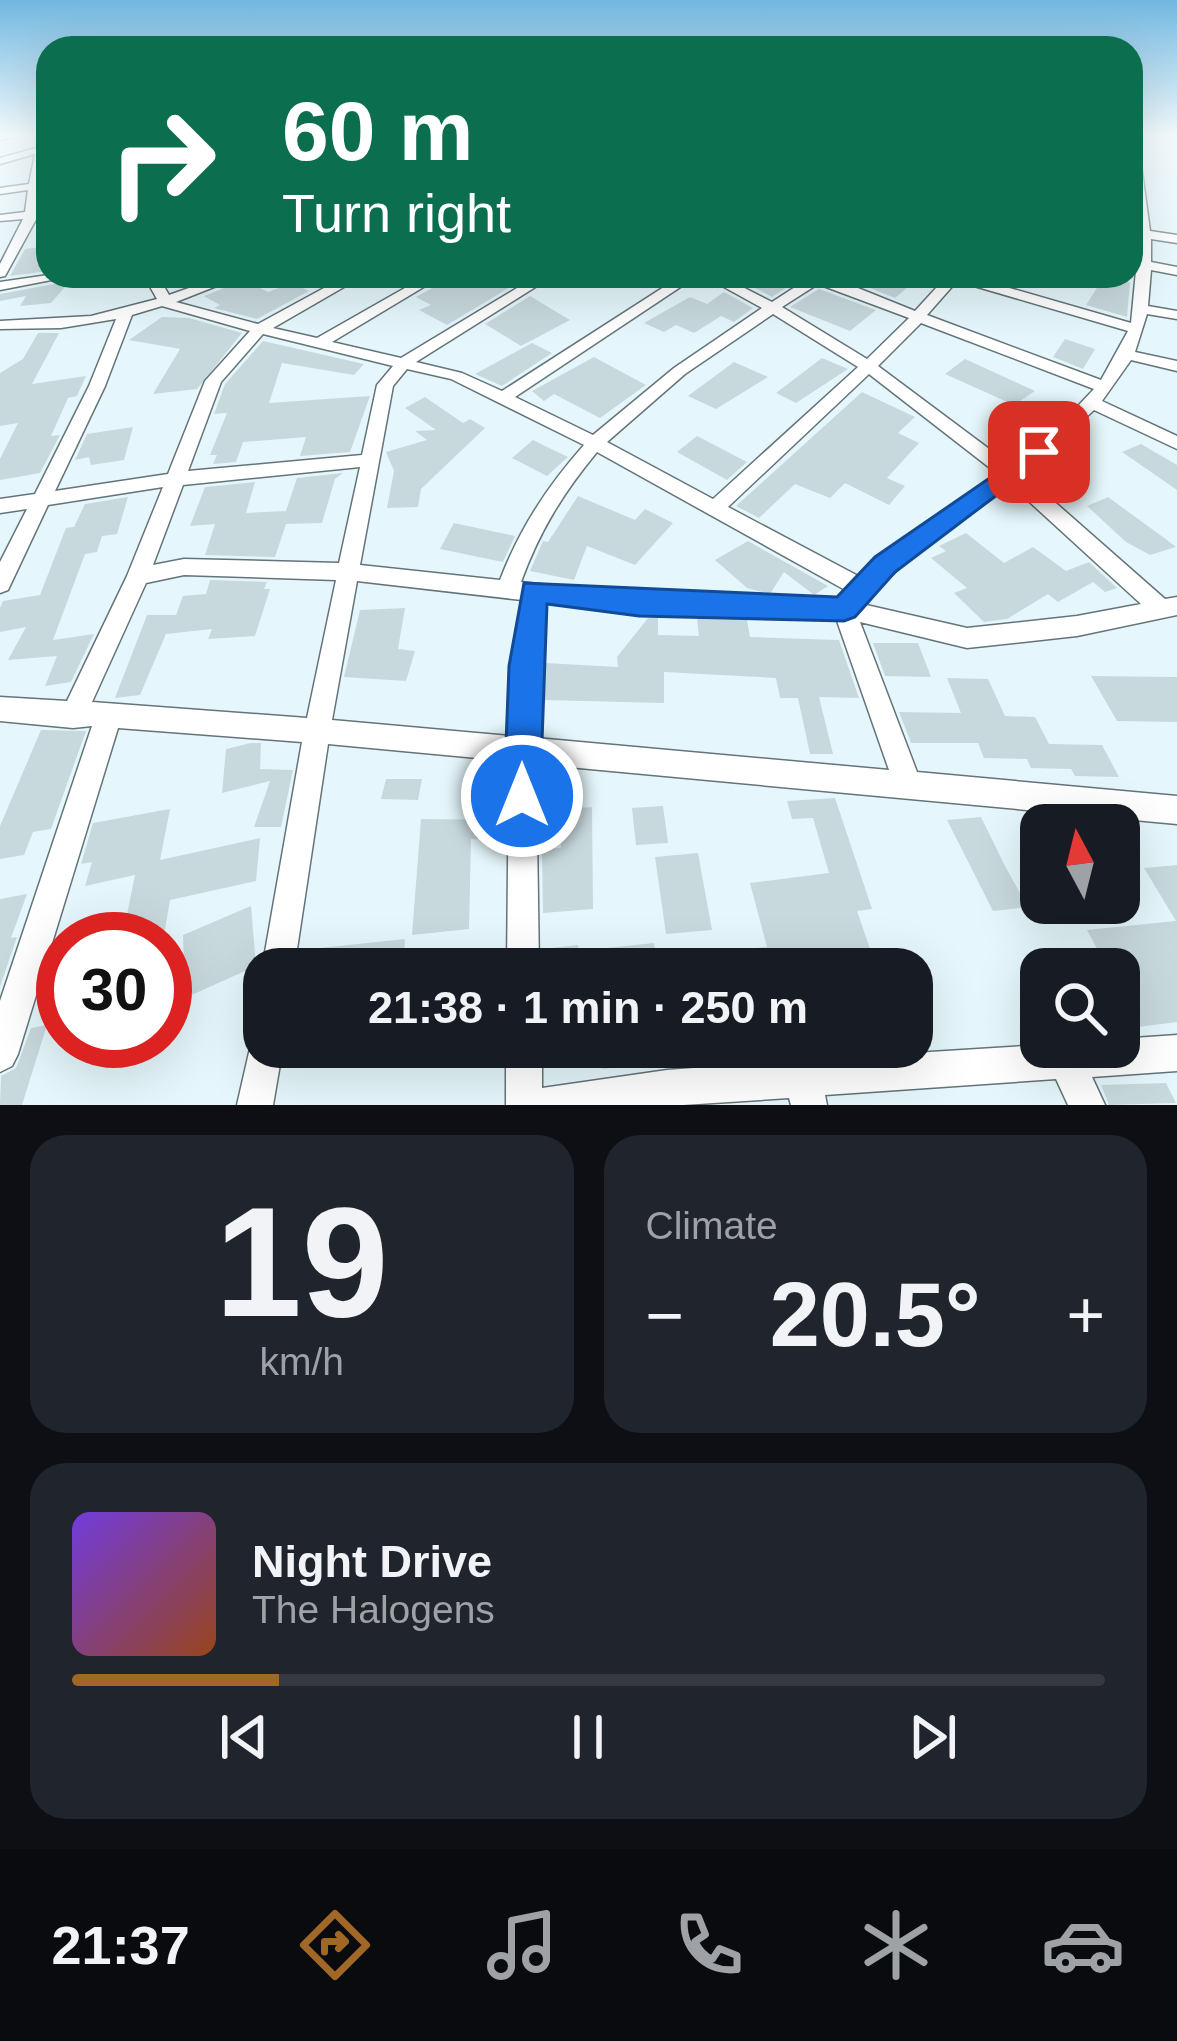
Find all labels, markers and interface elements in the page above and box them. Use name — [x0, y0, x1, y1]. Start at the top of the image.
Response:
icon: right — [84, 84, 240, 240]
text: 60 m — [282, 84, 473, 178]
text: Turn right — [282, 183, 511, 243]
pin — [988, 401, 1090, 503]
icon: arrive — [1006, 419, 1072, 485]
position arrow — [459, 733, 585, 859]
north arrow — [1020, 804, 1140, 924]
map controls — [1020, 804, 1140, 1068]
speed limit sign: 30 — [36, 912, 192, 1068]
button: search — [1020, 948, 1140, 1068]
text: 21:38 · 1 min · 250 m — [368, 982, 808, 1033]
text: 19 — [215, 1175, 389, 1349]
text: Climate — [646, 1204, 778, 1247]
text: 20.5° — [770, 1265, 981, 1365]
text: − — [646, 1278, 684, 1352]
text: + — [1066, 1278, 1105, 1352]
text: km/h — [259, 1340, 344, 1383]
text: Night Drive — [252, 1536, 492, 1587]
text: The Halogens — [252, 1588, 495, 1631]
icon: previous — [211, 1704, 277, 1770]
icon: pause — [555, 1704, 621, 1770]
icon: next — [900, 1704, 966, 1770]
icon: directions — [293, 1903, 377, 1987]
icon: music — [480, 1903, 564, 1987]
icon: phone — [667, 1903, 751, 1987]
icon: climate — [854, 1903, 938, 1987]
icon: car — [1041, 1903, 1125, 1987]
text: 21:37 — [52, 1915, 190, 1975]

